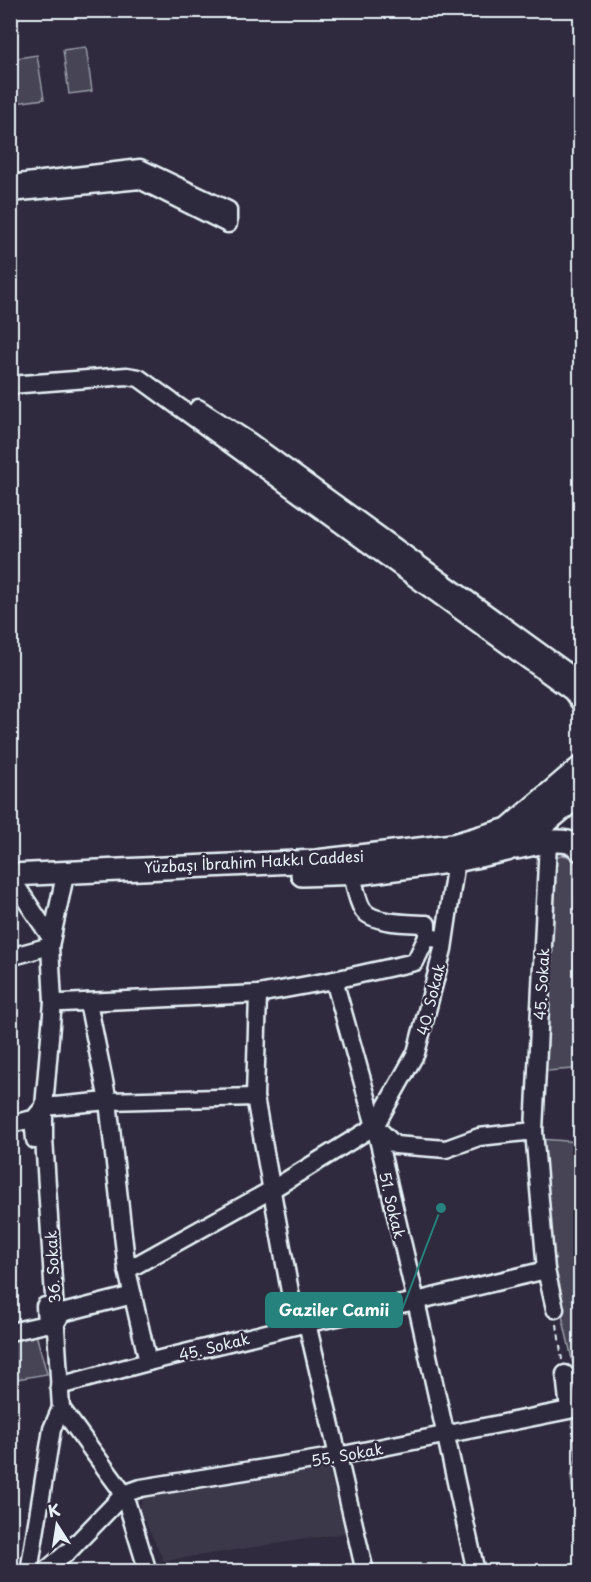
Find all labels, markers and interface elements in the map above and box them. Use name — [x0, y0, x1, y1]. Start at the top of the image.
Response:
street label: Yüzbaşı İbrahim Hakkı Caddesi — [144, 844, 364, 878]
street label: 45. Sokak — [528, 947, 554, 1021]
street label: 40. Sokak — [410, 960, 450, 1038]
street label: 51. Sokak — [374, 1169, 412, 1241]
street label: 36. Sokak — [39, 1230, 65, 1304]
callout: Gaziler Camii — [266, 1293, 402, 1327]
text: Gaziler Camii — [279, 1297, 390, 1321]
street label: 45. Sokak — [176, 1326, 252, 1366]
street label: 55. Sokak — [309, 1436, 385, 1472]
north arrow — [27, 1495, 87, 1555]
text: K — [45, 1496, 62, 1522]

